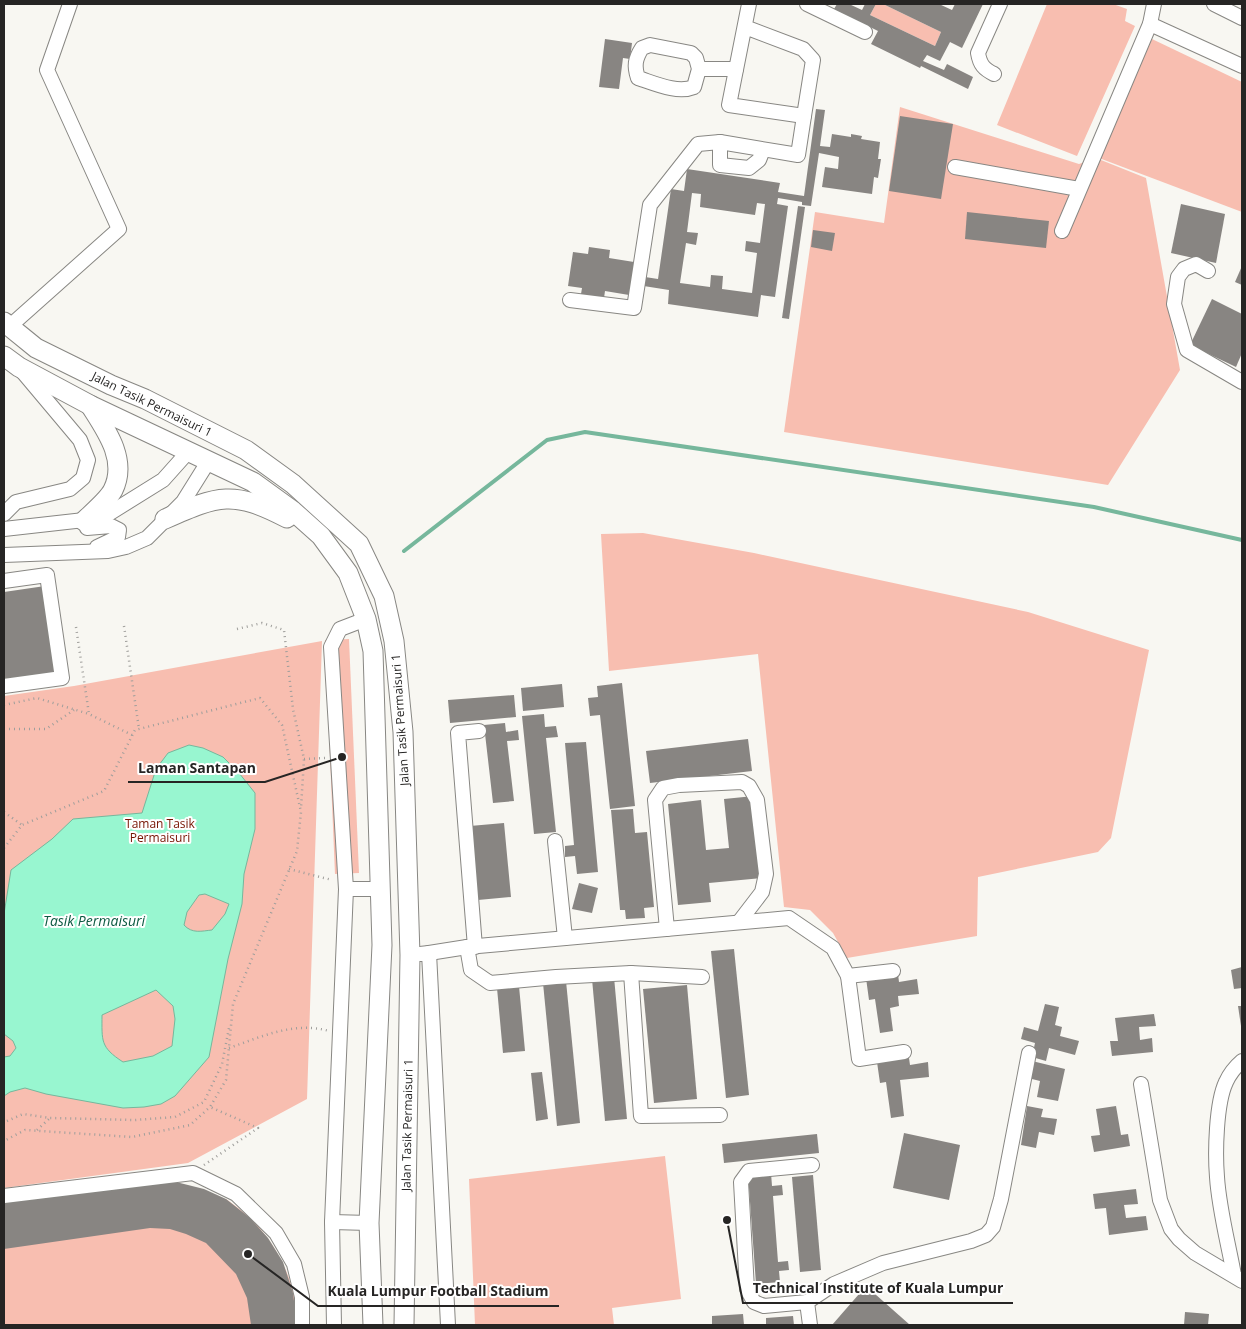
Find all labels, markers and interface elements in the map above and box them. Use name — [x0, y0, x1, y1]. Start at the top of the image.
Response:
street label: Jalan Tasik Permaisuri 1 — [88, 367, 215, 441]
street label: Jalan Tasik Permaisuri 1 — [387, 653, 413, 788]
callout: Laman Santapan — [128, 753, 265, 782]
text: Laman Santapan — [138, 758, 256, 777]
park label: Taman Tasik Permaisuri — [125, 815, 196, 846]
water label: Tasik Permaisuri — [43, 911, 146, 930]
street label: Jalan Tasik Permaisuri 1 — [397, 1059, 417, 1192]
callout: Technical Institute of Kuala Lumpur — [743, 1274, 1013, 1303]
callout: Kuala Lumpur Football Stadium — [318, 1277, 559, 1306]
text: Technical Institute of Kuala Lumpur — [753, 1278, 1004, 1297]
text: Kuala Lumpur Football Stadium — [327, 1281, 549, 1300]

